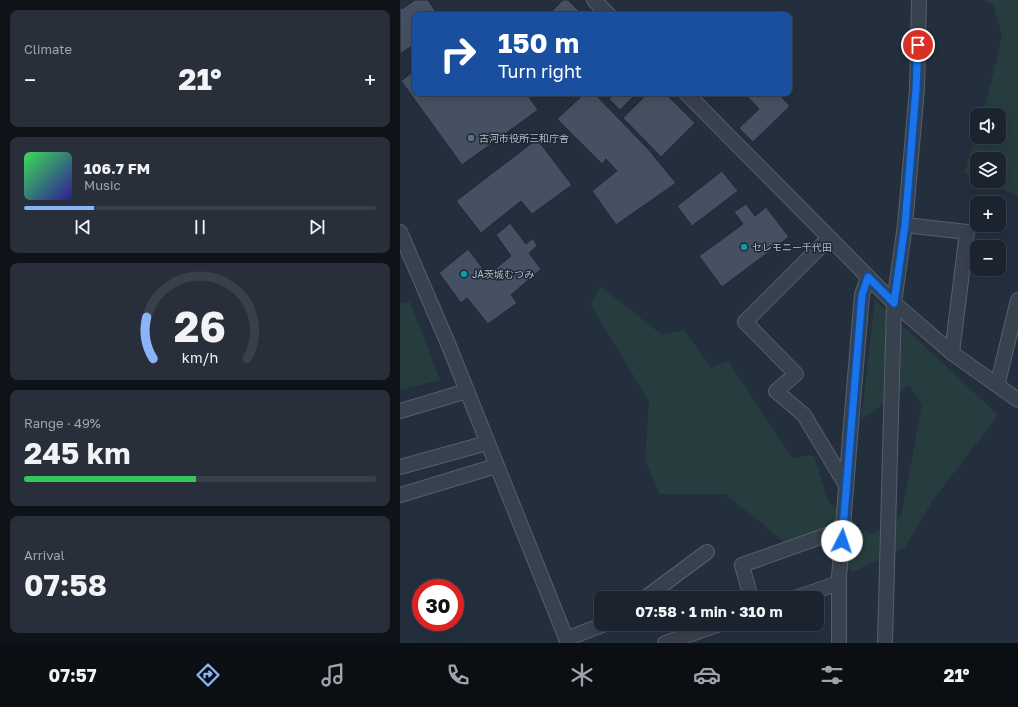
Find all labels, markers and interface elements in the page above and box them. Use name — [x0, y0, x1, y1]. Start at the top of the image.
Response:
text: 150 m — [498, 26, 579, 59]
icon: right — [432, 28, 484, 80]
pin — [901, 28, 935, 62]
icon: arrive — [907, 34, 929, 56]
text: Climate — [24, 41, 72, 57]
text: Turn right — [498, 60, 582, 82]
text: 21° — [178, 61, 222, 97]
text: − — [24, 66, 36, 93]
text: + — [364, 66, 376, 93]
map controls — [970, 108, 1006, 276]
button: sound — [970, 108, 1006, 144]
place label: 古河市役所三和庁舎 — [479, 132, 569, 144]
marker: 古河市役所三和庁舎 — [466, 133, 476, 143]
button: layers — [970, 152, 1006, 188]
text: 106.7 FM — [84, 159, 150, 177]
text: Music — [84, 177, 121, 193]
button: + — [970, 196, 1006, 232]
icon: previous — [72, 216, 94, 238]
icon: pause — [189, 216, 211, 238]
icon: next — [306, 216, 328, 238]
button: − — [970, 240, 1006, 276]
place label: セレモニー千代田 — [752, 241, 832, 253]
marker: セレモニー千代田 — [739, 242, 749, 252]
place label: JA茨城むつみ — [472, 268, 534, 280]
marker: JA茨城むつみ — [459, 269, 469, 279]
text: 26 — [174, 301, 226, 351]
text: km/h — [182, 349, 218, 366]
text: Range · 49% — [24, 415, 101, 431]
text: 245 km — [24, 435, 131, 471]
position arrow — [821, 520, 863, 562]
text: Arrival — [24, 547, 65, 563]
text: 07:58 — [24, 567, 107, 603]
speed limit sign: 30 — [412, 579, 464, 631]
text: 07:58 · 1 min · 310 m — [635, 602, 783, 620]
icon: directions — [194, 661, 222, 689]
icon: music — [319, 661, 347, 689]
icon: phone — [444, 661, 472, 689]
icon: climate — [568, 661, 596, 689]
icon: car — [693, 661, 721, 689]
icon: filters — [818, 661, 846, 689]
text: 07:57 — [48, 664, 97, 686]
text: 21° — [943, 664, 970, 686]

